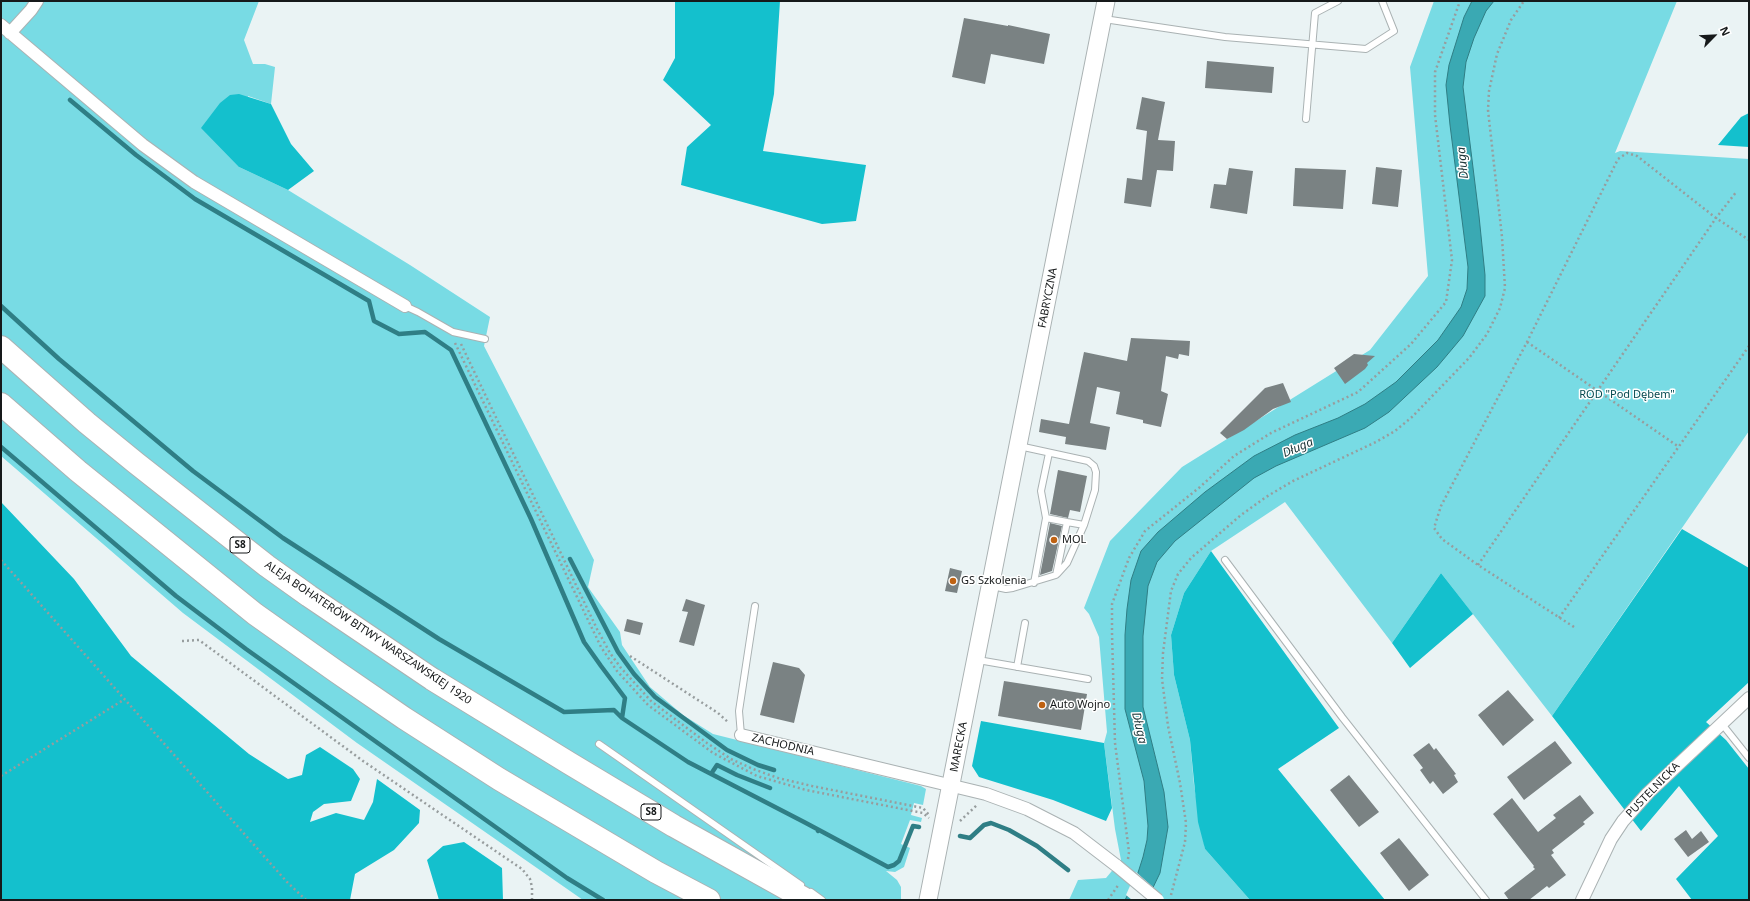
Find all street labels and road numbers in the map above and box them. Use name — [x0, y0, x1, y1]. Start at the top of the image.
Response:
street label: FABRYCZNA — [1036, 267, 1060, 329]
road number: S8 — [230, 537, 250, 553]
street label: ALEJA BOHATERÓW BITWY WARSZAWSKIEJ 1920 — [262, 559, 474, 707]
street label: MARECKA — [948, 721, 970, 773]
street label: ZACHODNIA — [750, 731, 816, 759]
street label: PUSTELNICKA — [1623, 760, 1683, 820]
road number: S8 — [641, 804, 661, 820]

